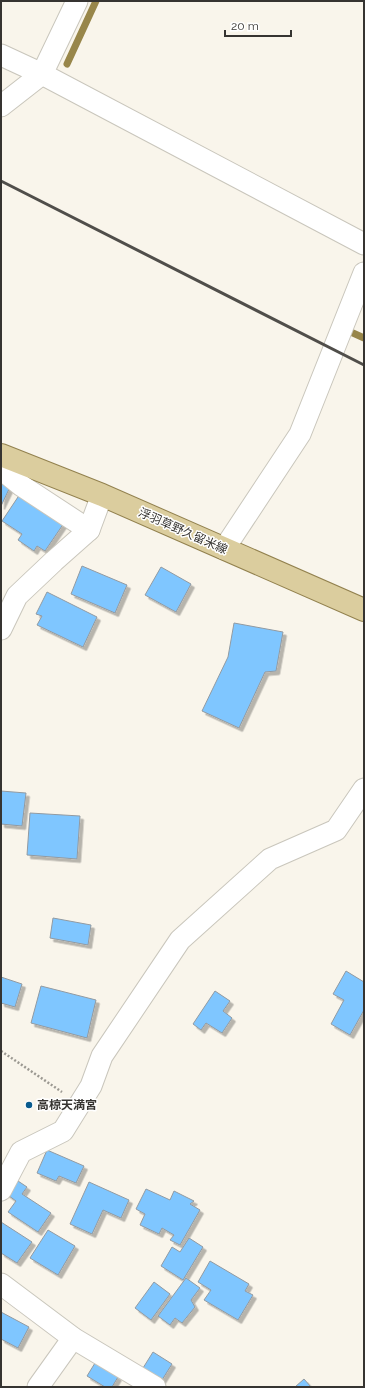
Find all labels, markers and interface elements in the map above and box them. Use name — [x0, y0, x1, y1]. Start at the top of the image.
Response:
scale bar — [225, 12, 291, 38]
text: 20 m — [231, 19, 259, 33]
street label: 浮羽草野久留米線 — [136, 505, 230, 557]
place label: 高椋天満宮 — [37, 1098, 97, 1112]
marker: 高椋天満宮 — [24, 1100, 34, 1110]

